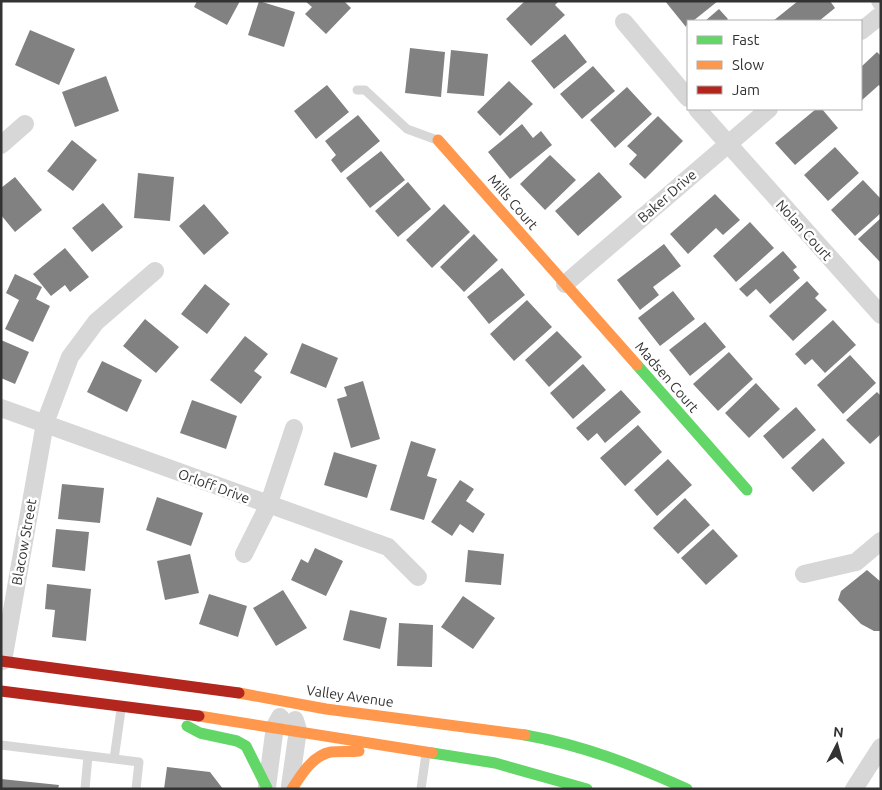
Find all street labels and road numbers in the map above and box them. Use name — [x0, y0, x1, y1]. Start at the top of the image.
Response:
street label: Baker Drive — [634, 166, 700, 226]
street label: Mills Court — [485, 171, 542, 233]
street label: Nolan Court — [773, 196, 836, 264]
street label: Madsen Court — [632, 338, 702, 416]
street label: Orloff Drive — [176, 466, 252, 506]
street label: Blacow Street — [9, 497, 40, 587]
street label: Valley Avenue — [305, 682, 395, 710]

